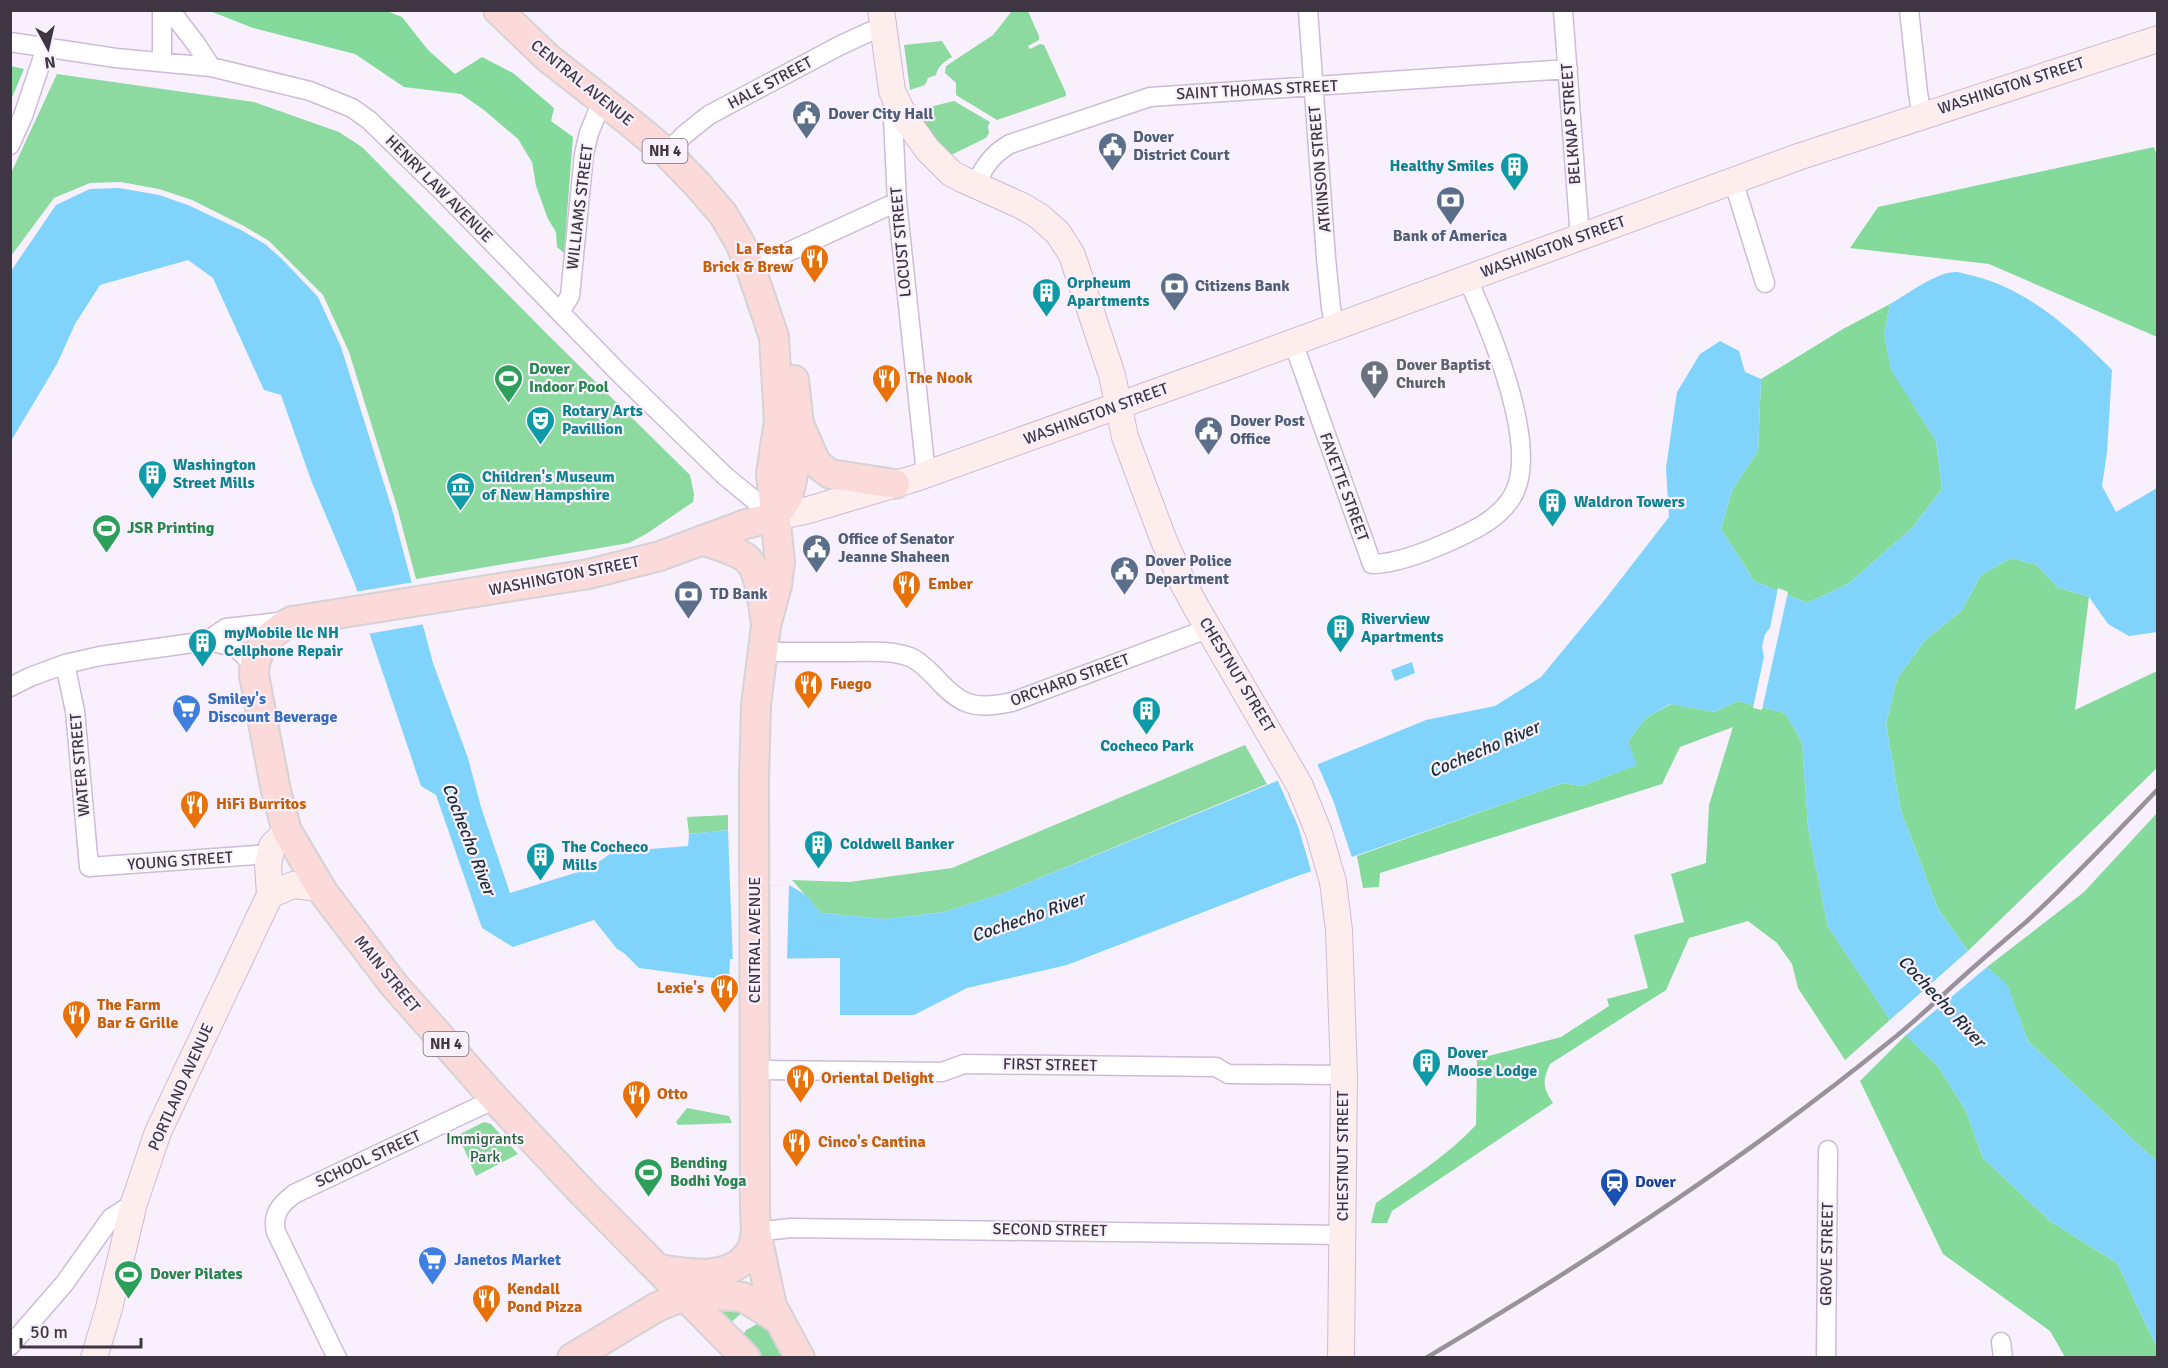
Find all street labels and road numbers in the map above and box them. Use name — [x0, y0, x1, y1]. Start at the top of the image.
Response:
street label: CENTRAL AVENUE — [527, 35, 637, 131]
street label: HALE STREET — [724, 52, 816, 114]
street label: WASHINGTON STREET — [1935, 53, 2087, 119]
street label: BELKNAP STREET — [1557, 63, 1585, 185]
street label: SAINT THOMAS STREET — [1176, 76, 1338, 104]
street label: ATKINSON STREET — [1304, 105, 1336, 233]
street label: HENRY LAW AVENUE — [381, 131, 497, 247]
road number: NH 4 — [642, 139, 688, 163]
street label: WILLIAMS STREET — [562, 143, 598, 271]
street label: LOCUST STREET — [886, 186, 916, 298]
street label: WASHINGTON STREET — [1478, 211, 1628, 283]
street label: WASHINGTON STREET — [1021, 378, 1171, 450]
street label: FAYETTE STREET — [1315, 430, 1373, 544]
street label: WASHINGTON STREET — [487, 552, 641, 600]
street label: CHESTNUT STREET — [1195, 614, 1279, 736]
street label: ORCHARD STREET — [1008, 649, 1133, 711]
street label: WATER STREET — [65, 712, 94, 818]
street label: YOUNG STREET — [127, 847, 233, 875]
street label: CENTRAL AVENUE — [745, 877, 765, 1003]
street label: MAIN STREET — [350, 931, 424, 1017]
street label: PORTLAND AVENUE — [144, 1020, 218, 1154]
road number: NH 4 — [424, 1032, 468, 1056]
street label: FIRST STREET — [1003, 1054, 1098, 1076]
street label: CHESTNUT STREET — [1333, 1091, 1353, 1221]
street label: SCHOOL STREET — [312, 1126, 424, 1192]
street label: GROVE STREET — [1816, 1202, 1838, 1306]
street label: SECOND STREET — [993, 1219, 1108, 1241]

